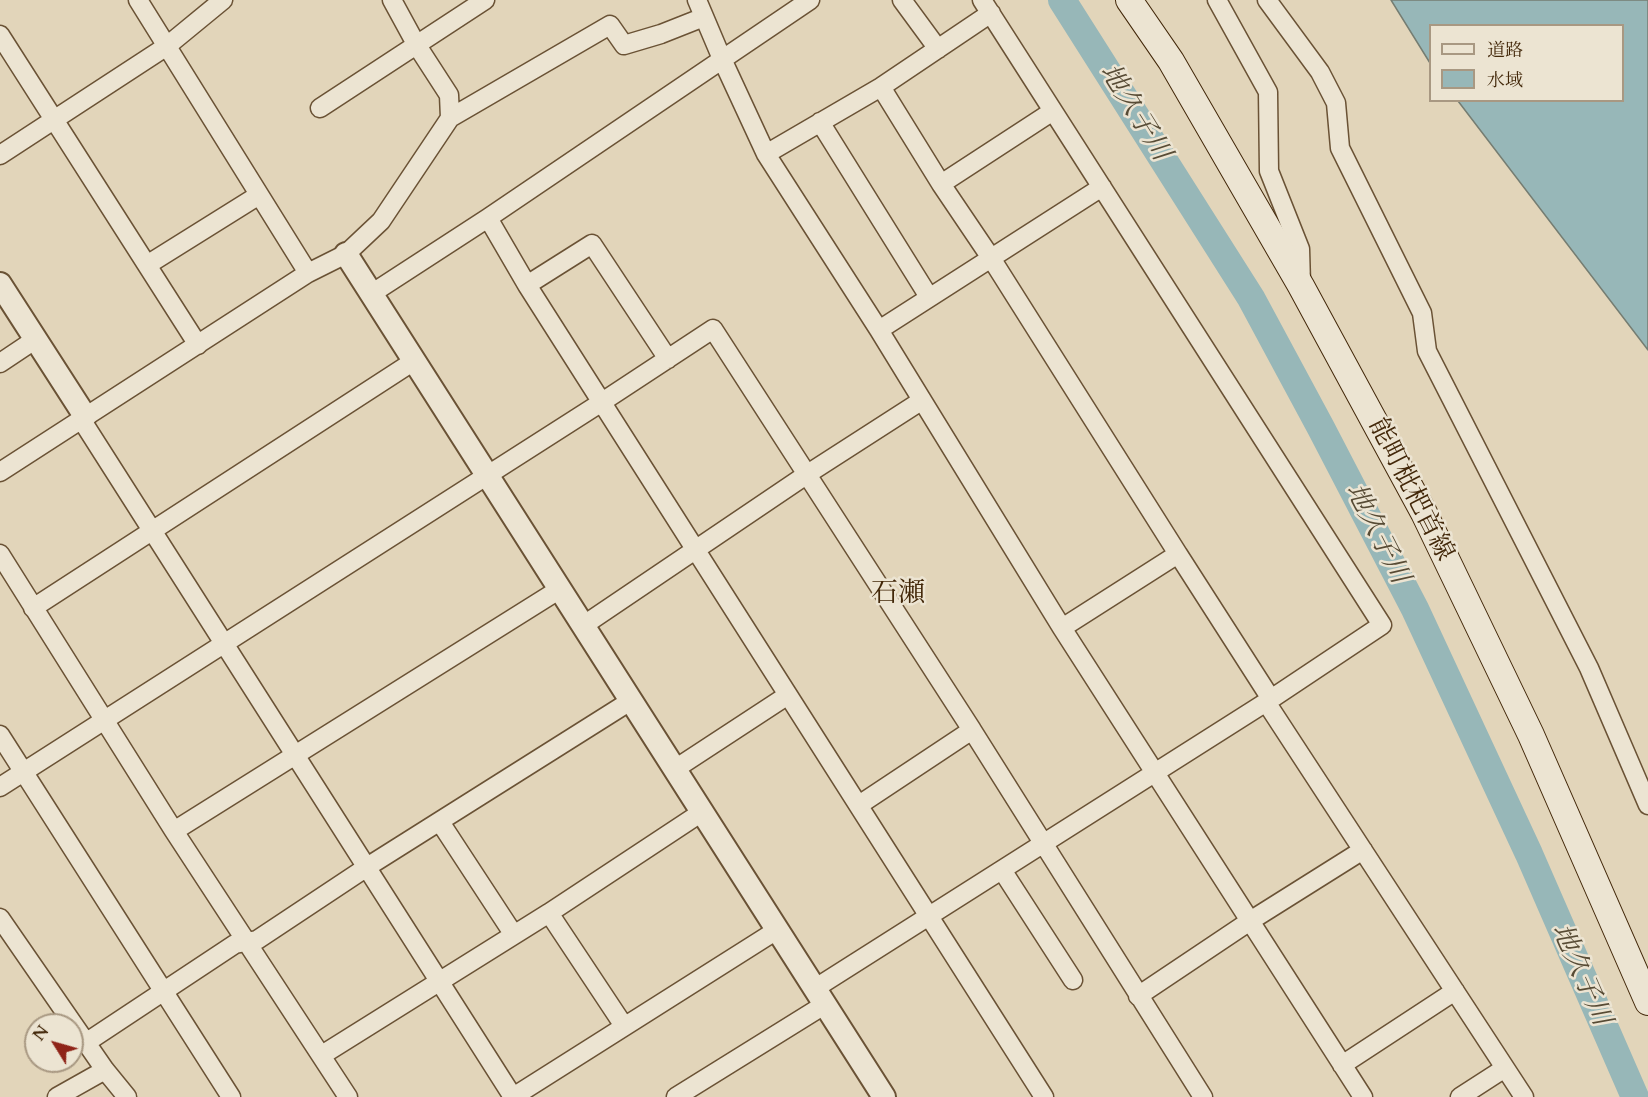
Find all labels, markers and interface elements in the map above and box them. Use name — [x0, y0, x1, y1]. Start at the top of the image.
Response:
legend — [1429, 24, 1624, 102]
text: 道路 — [1487, 38, 1523, 63]
water label: 地久子川 — [1092, 59, 1176, 167]
text: 水域 — [1487, 68, 1523, 93]
street label: 能町枇杷首線 — [1361, 413, 1459, 567]
water label: 地久子川 — [1337, 479, 1415, 589]
district label: 石瀬 — [871, 579, 925, 611]
water label: 地久子川 — [1543, 919, 1617, 1031]
north arrow — [24, 1013, 84, 1073]
text: N — [28, 1021, 54, 1046]

